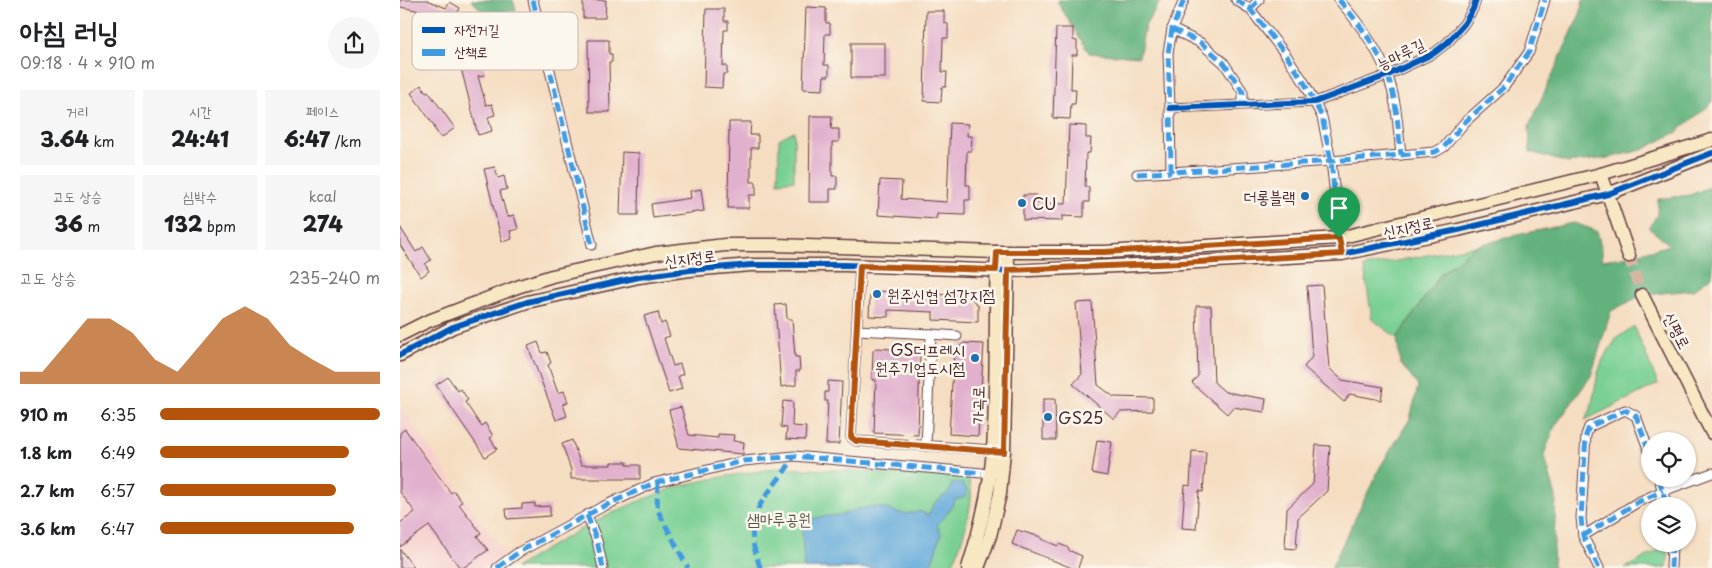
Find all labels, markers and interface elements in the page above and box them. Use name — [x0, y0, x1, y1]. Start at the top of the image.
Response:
text: 아침 러닝 — [20, 9, 119, 52]
legend — [412, 12, 578, 70]
button: share — [328, 17, 380, 69]
text: 자전거길 — [454, 19, 500, 40]
street label: 능마루길 — [1372, 31, 1429, 75]
text: 산책로 — [454, 41, 488, 62]
text: 09:18 · 4 × 910 m — [20, 50, 155, 74]
text: 거리 — [66, 101, 89, 122]
text: 시간 — [189, 101, 211, 122]
text: 페이스 — [306, 101, 340, 122]
text: 3.64 — [40, 122, 89, 154]
text: 24:41 — [171, 122, 229, 154]
text: 6:47 — [284, 122, 330, 154]
text: km — [89, 131, 115, 152]
text: /km — [330, 131, 361, 152]
place label: 더롱블랙 — [1244, 184, 1295, 208]
text: 고도 상승 — [53, 186, 102, 207]
text: 심박수 — [183, 186, 217, 207]
text: kcal — [309, 186, 337, 207]
pin — [1318, 187, 1360, 238]
marker: 더롱블랙 — [1299, 190, 1311, 202]
place label: CU — [1032, 191, 1056, 215]
icon: arrive — [1325, 194, 1353, 222]
marker: CU — [1016, 197, 1028, 209]
text: 36 — [54, 207, 83, 239]
text: 132 — [164, 207, 202, 239]
text: 274 — [303, 207, 343, 239]
street label: 신지정로 — [1380, 209, 1436, 243]
text: m — [83, 216, 100, 237]
text: bpm — [202, 216, 236, 237]
street label: 신지정로 — [663, 242, 717, 272]
text: 고도 상승 — [20, 265, 77, 289]
text: 235–240 m — [289, 265, 380, 289]
place label: 원주신협 섬강지점 — [887, 282, 995, 306]
marker: 원주신협 섬강지점 — [871, 288, 883, 300]
street label: 신평로 — [1659, 307, 1697, 353]
place label: GS더프레시 원주기업도시점 — [875, 337, 965, 379]
marker: GS더프레시 원주기업도시점 — [969, 352, 981, 364]
street label: 가곡로 — [965, 385, 989, 425]
text: 910 m — [20, 402, 68, 426]
text: 6:35 — [100, 402, 136, 426]
place label: GS25 — [1058, 405, 1103, 429]
marker: GS25 — [1042, 411, 1054, 423]
map controls — [1641, 432, 1696, 552]
button: locate — [1641, 432, 1696, 487]
text: 1.8 km — [20, 440, 72, 464]
text: 6:49 — [100, 440, 135, 464]
text: 2.7 km — [20, 478, 75, 502]
text: 6:57 — [100, 478, 135, 502]
button: layers — [1641, 497, 1696, 552]
park label: 샘마루공원 — [747, 506, 811, 530]
text: 3.6 km — [20, 516, 76, 540]
text: 6:47 — [100, 516, 135, 540]

